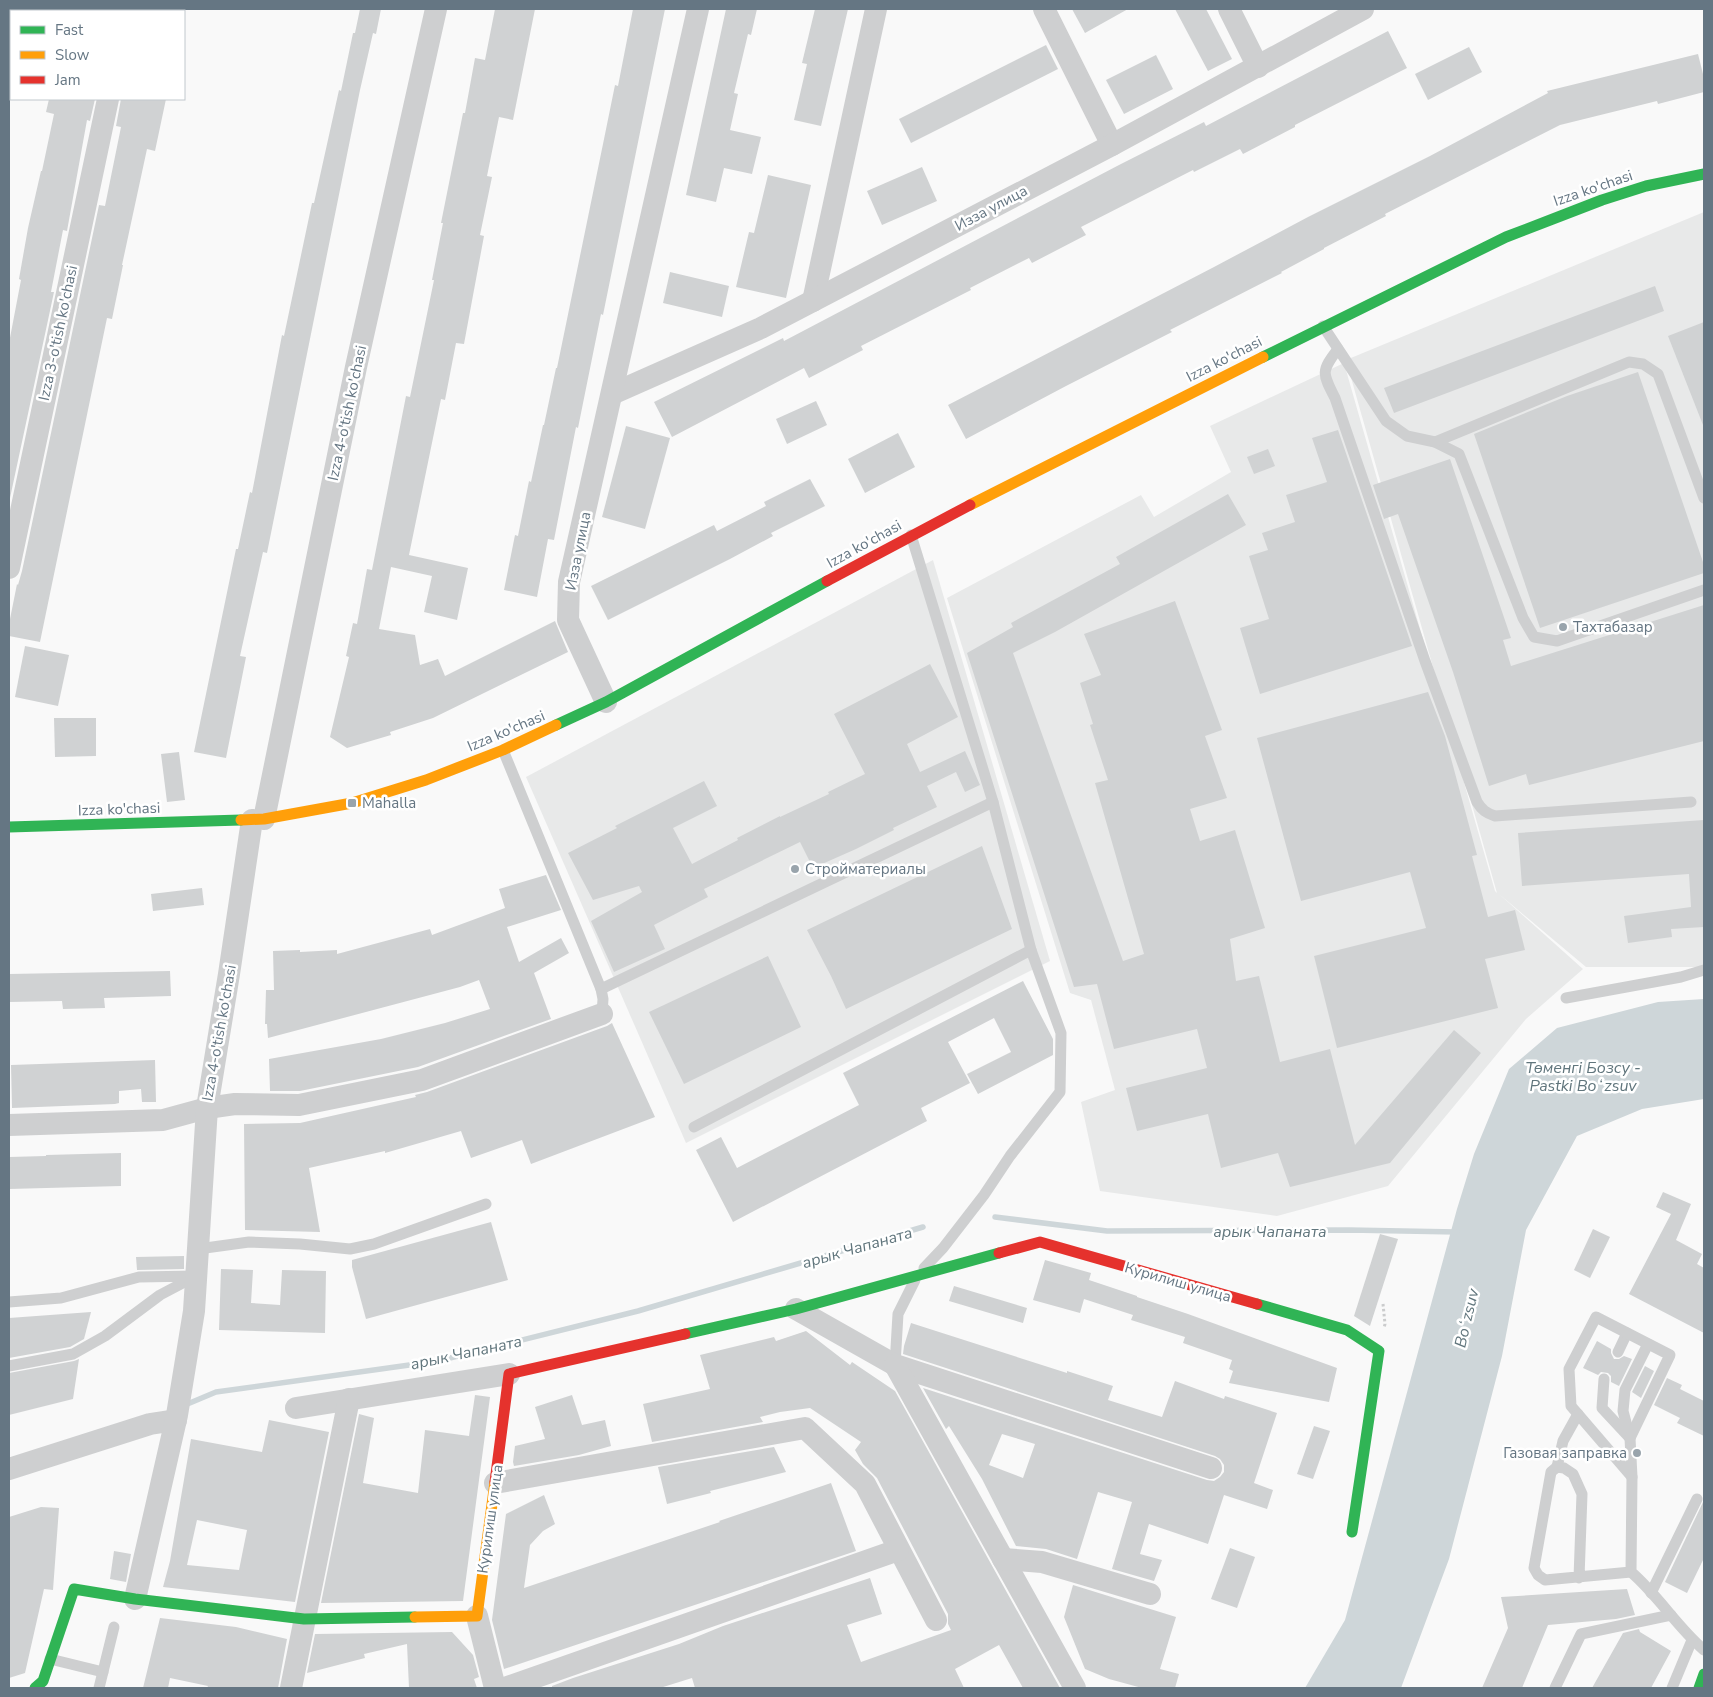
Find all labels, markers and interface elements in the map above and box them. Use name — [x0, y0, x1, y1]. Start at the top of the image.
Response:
legend — [10, 10, 185, 100]
text: Fast — [55, 20, 84, 40]
text: Slow — [55, 45, 90, 65]
text: Jam — [54, 70, 81, 90]
street label: Izza ko'chasi — [1551, 165, 1635, 211]
street label: Изза улица — [951, 180, 1031, 236]
street label: Izza 3-o'tish ko'chasi — [34, 263, 82, 403]
street label: Izza ko'chasi — [1183, 331, 1265, 387]
street label: Izza 4-o'tish ko'chasi — [323, 343, 371, 483]
street label: Изза улица — [561, 510, 595, 592]
street label: Izza ko'chasi — [823, 515, 905, 573]
place label: Тахтабазар — [1573, 617, 1653, 637]
marker: Тахтабазар — [1557, 621, 1569, 633]
street label: Izza ko'chasi — [464, 706, 548, 756]
place label: Mahalla — [362, 793, 416, 813]
marker: Mahalla — [346, 797, 358, 809]
street label: Izza ko'chasi — [77, 798, 161, 820]
place label: Стройматериалы — [805, 859, 926, 879]
marker: Стройматериалы — [789, 863, 801, 875]
street label: Izza 4-o'tish ko'chasi — [197, 963, 241, 1103]
water label: Төменгі Бозсу - Pastki Boʻzsuv — [1525, 1057, 1641, 1097]
water label: арык Чапаната — [1213, 1221, 1327, 1243]
water label: арык Чапаната — [800, 1222, 915, 1274]
street label: Курилиш улица — [1122, 1257, 1234, 1307]
water label: Boʻzsuv — [1450, 1286, 1485, 1350]
water label: арык Чапаната — [408, 1330, 524, 1376]
place label: Газовая заправка — [1503, 1443, 1627, 1463]
marker: Газовая заправка — [1631, 1447, 1643, 1459]
street label: Курилиш улица — [472, 1463, 508, 1575]

